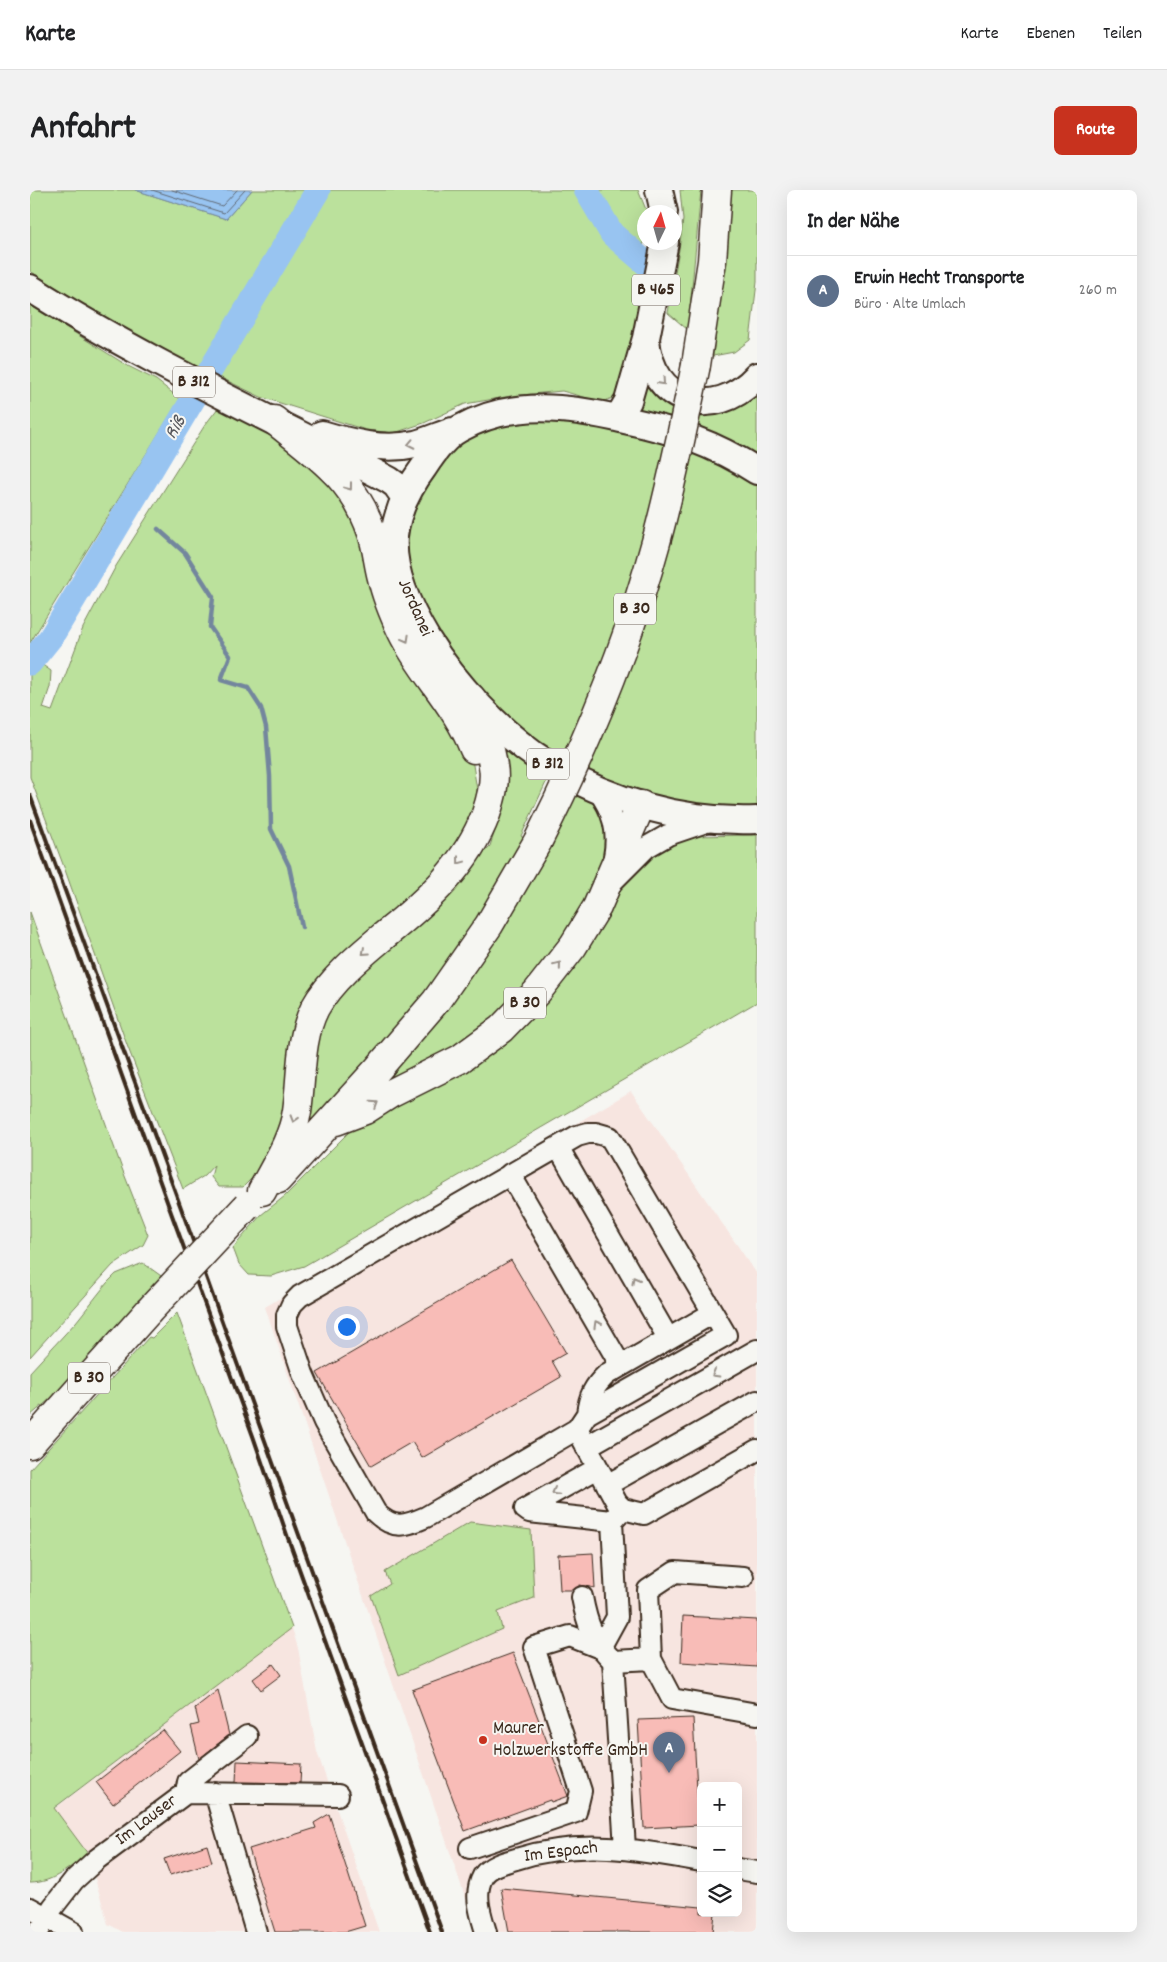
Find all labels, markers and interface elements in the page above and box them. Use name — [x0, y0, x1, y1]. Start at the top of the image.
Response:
text: Karte — [25, 18, 76, 52]
text: Karte — [961, 22, 999, 47]
text: Ebenen — [1027, 22, 1075, 47]
text: Teilen — [1103, 22, 1142, 47]
text: Anfahrt — [30, 105, 136, 155]
button: Route — [1054, 106, 1137, 155]
north arrow — [637, 205, 682, 250]
text: In der Nähe — [807, 208, 899, 238]
text: Erwin Hecht Transporte — [854, 266, 1024, 293]
road number: B 465 — [632, 274, 680, 306]
text: A — [819, 279, 827, 302]
text: 260 m — [1079, 279, 1117, 302]
text: Büro · Alte Umlach — [854, 293, 965, 316]
road number: B 312 — [173, 366, 215, 398]
one-way arrow — [656, 377, 665, 386]
water label: Riß — [158, 410, 195, 445]
one-way arrow — [407, 438, 415, 449]
one-way arrow — [344, 481, 352, 490]
street label: Jordanei — [389, 575, 439, 642]
road number: B 30 — [614, 594, 656, 624]
one-way arrow — [399, 633, 409, 642]
road number: B 312 — [527, 748, 569, 780]
one-way arrow — [457, 855, 466, 865]
one-way arrow — [362, 946, 371, 955]
one-way arrow — [552, 962, 560, 971]
road number: B 30 — [504, 988, 546, 1018]
one-way arrow — [369, 1100, 378, 1110]
one-way arrow — [290, 1114, 300, 1122]
one-way arrow — [632, 1277, 642, 1286]
your location — [334, 1314, 360, 1340]
one-way arrow — [593, 1320, 603, 1329]
road number: B 30 — [68, 1362, 110, 1394]
one-way arrow — [711, 1368, 720, 1378]
one-way arrow — [552, 1485, 561, 1495]
place label: Maurer Holzwerkstoffe GmbH — [493, 1716, 648, 1765]
pin: A — [653, 1732, 685, 1773]
marker: Maurer Holzwerkstoffe GmbH — [477, 1734, 489, 1746]
map controls — [697, 1782, 742, 1917]
button: + — [697, 1782, 742, 1827]
street label: Im Lauser — [110, 1789, 184, 1853]
button: − — [697, 1827, 742, 1872]
street label: Im Espach — [523, 1835, 599, 1871]
button: layers — [697, 1872, 742, 1917]

